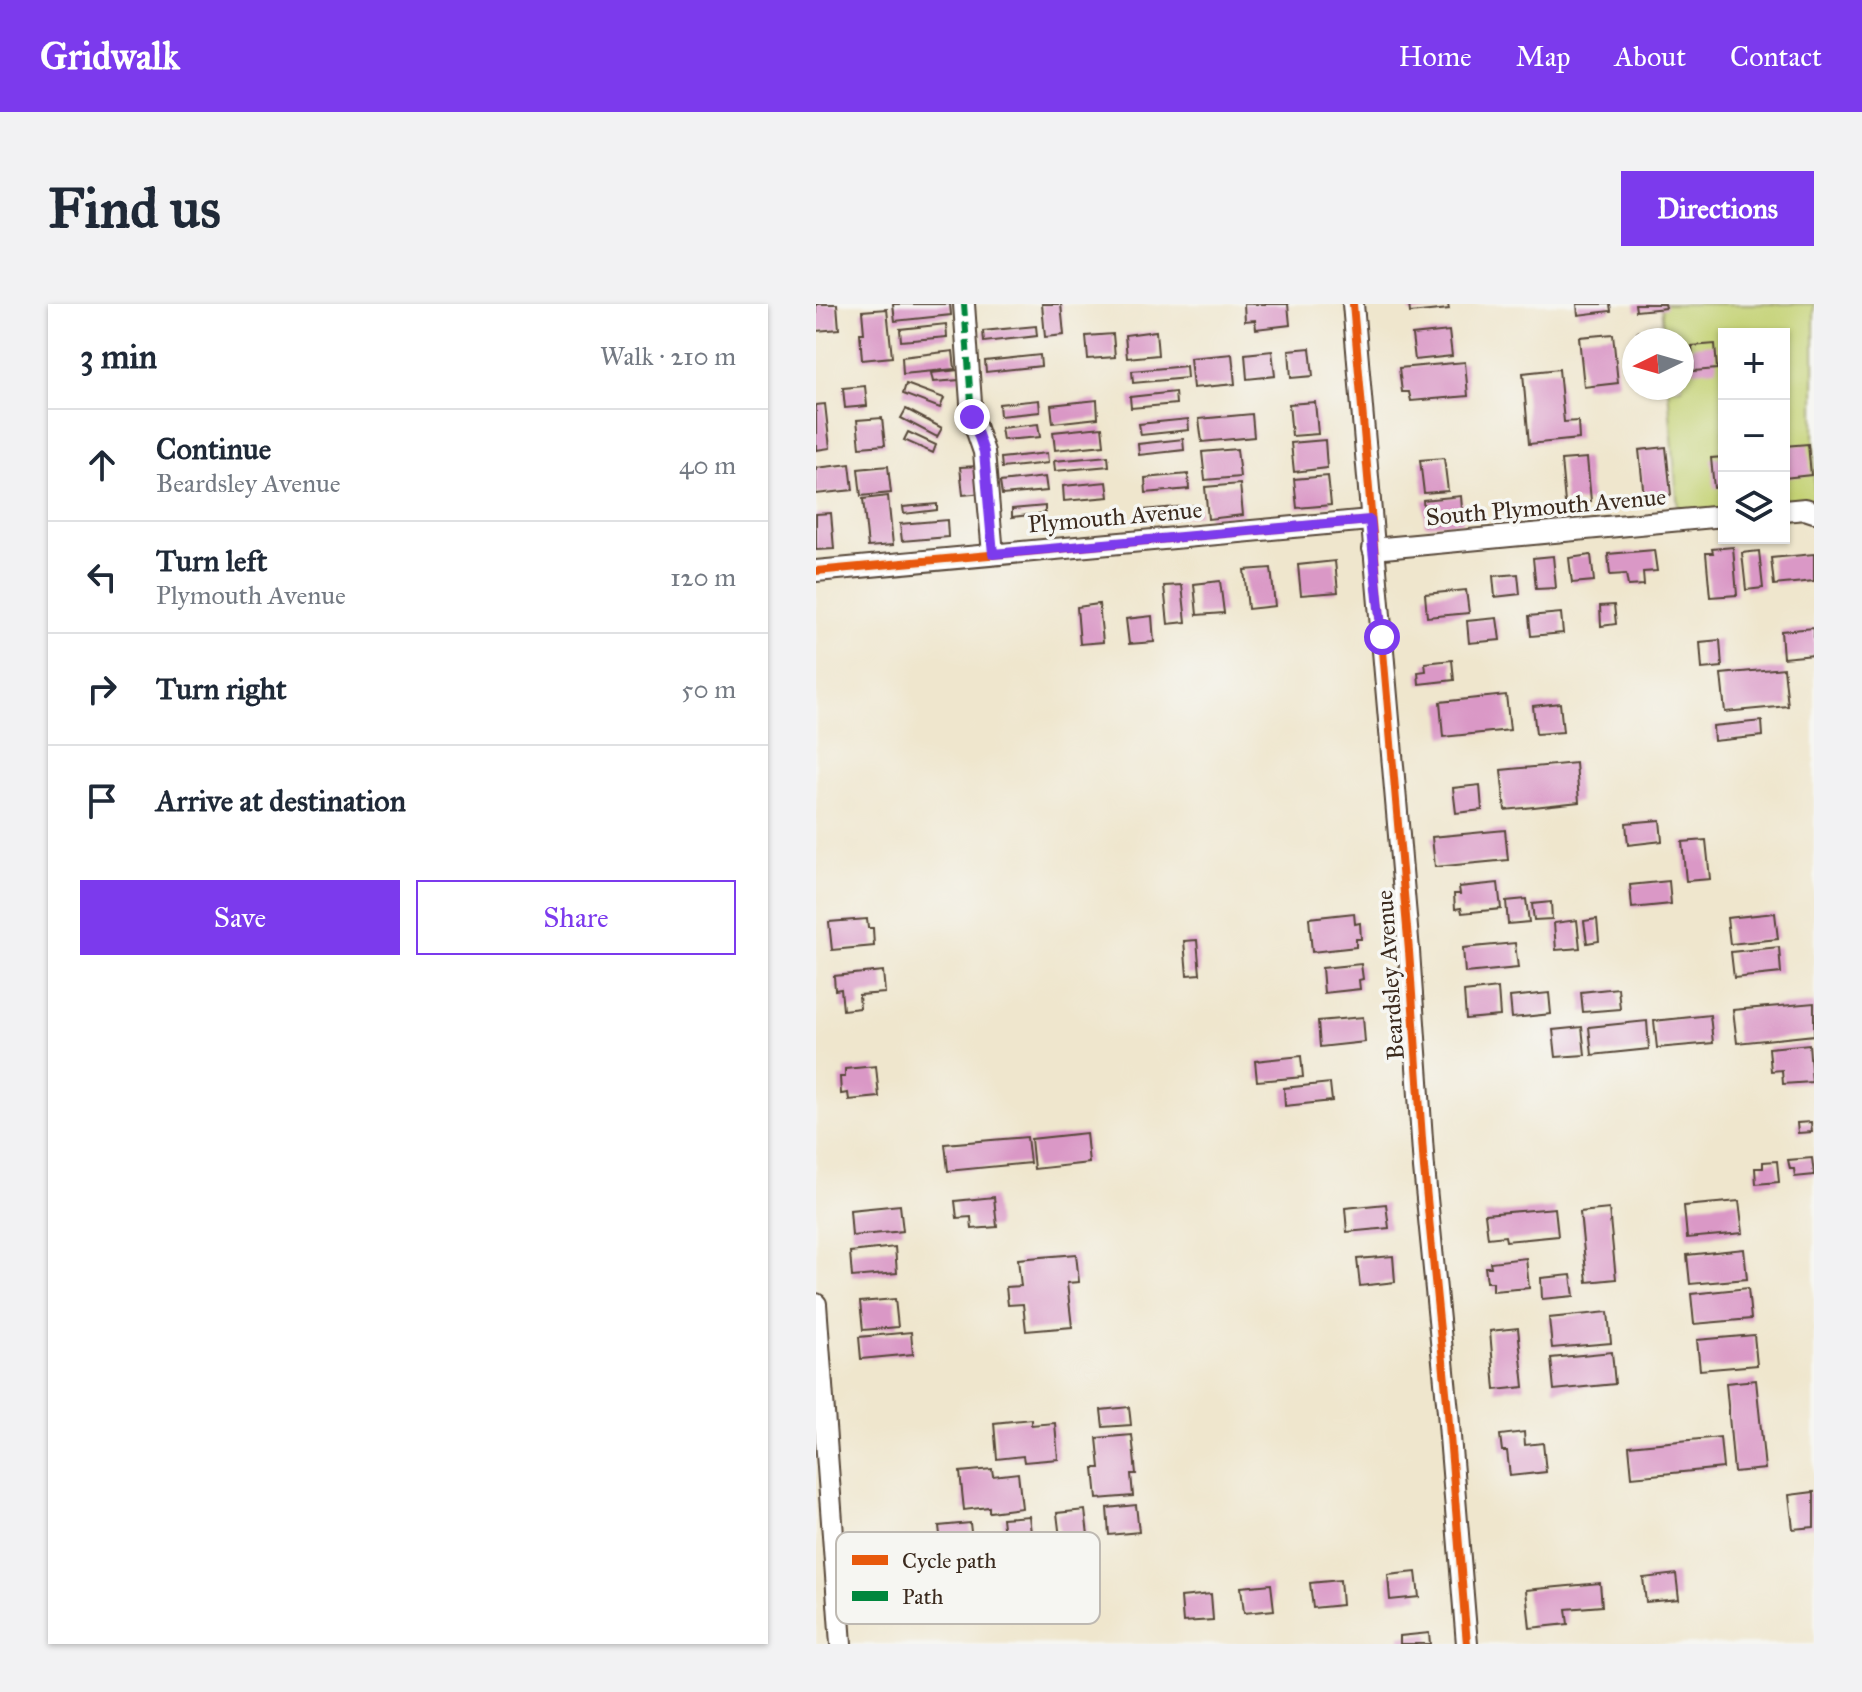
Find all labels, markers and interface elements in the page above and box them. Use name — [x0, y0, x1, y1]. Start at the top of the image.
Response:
text: Gridwalk — [40, 33, 180, 79]
text: Home — [1399, 39, 1472, 74]
text: Map — [1516, 39, 1570, 74]
text: About — [1614, 39, 1686, 74]
text: Contact — [1730, 39, 1822, 74]
button: Directions — [1621, 171, 1814, 246]
text: Find us — [48, 174, 221, 242]
north arrow — [1622, 328, 1694, 400]
map controls — [1718, 328, 1790, 544]
button: + — [1718, 328, 1790, 400]
text: 3 min — [80, 336, 157, 377]
text: Walk · 210 m — [600, 340, 736, 372]
route end — [954, 399, 990, 435]
button: − — [1718, 400, 1790, 472]
text: Continue — [156, 431, 271, 467]
icon: ahead — [80, 443, 124, 487]
text: 40 m — [679, 449, 736, 481]
text: Beardsley Avenue — [156, 467, 341, 499]
button: layers — [1718, 472, 1790, 544]
street label: South Plymouth Avenue — [1425, 482, 1667, 532]
street label: Plymouth Avenue — [1026, 494, 1204, 540]
text: Turn left — [156, 543, 267, 579]
icon: left — [80, 555, 124, 599]
text: 120 m — [670, 561, 736, 593]
text: Plymouth Avenue — [156, 579, 346, 611]
route start — [1364, 619, 1400, 655]
icon: right — [80, 667, 124, 711]
text: Turn right — [156, 671, 287, 707]
text: 50 m — [681, 673, 736, 705]
icon: arrive — [80, 779, 124, 823]
text: Arrive at destination — [156, 783, 406, 819]
button: Save — [80, 880, 400, 955]
button: Share — [416, 880, 736, 955]
street label: Beardsley Avenue — [1369, 889, 1411, 1061]
legend — [836, 1532, 1100, 1624]
text: Cycle path — [902, 1547, 997, 1574]
text: Path — [902, 1583, 944, 1610]

